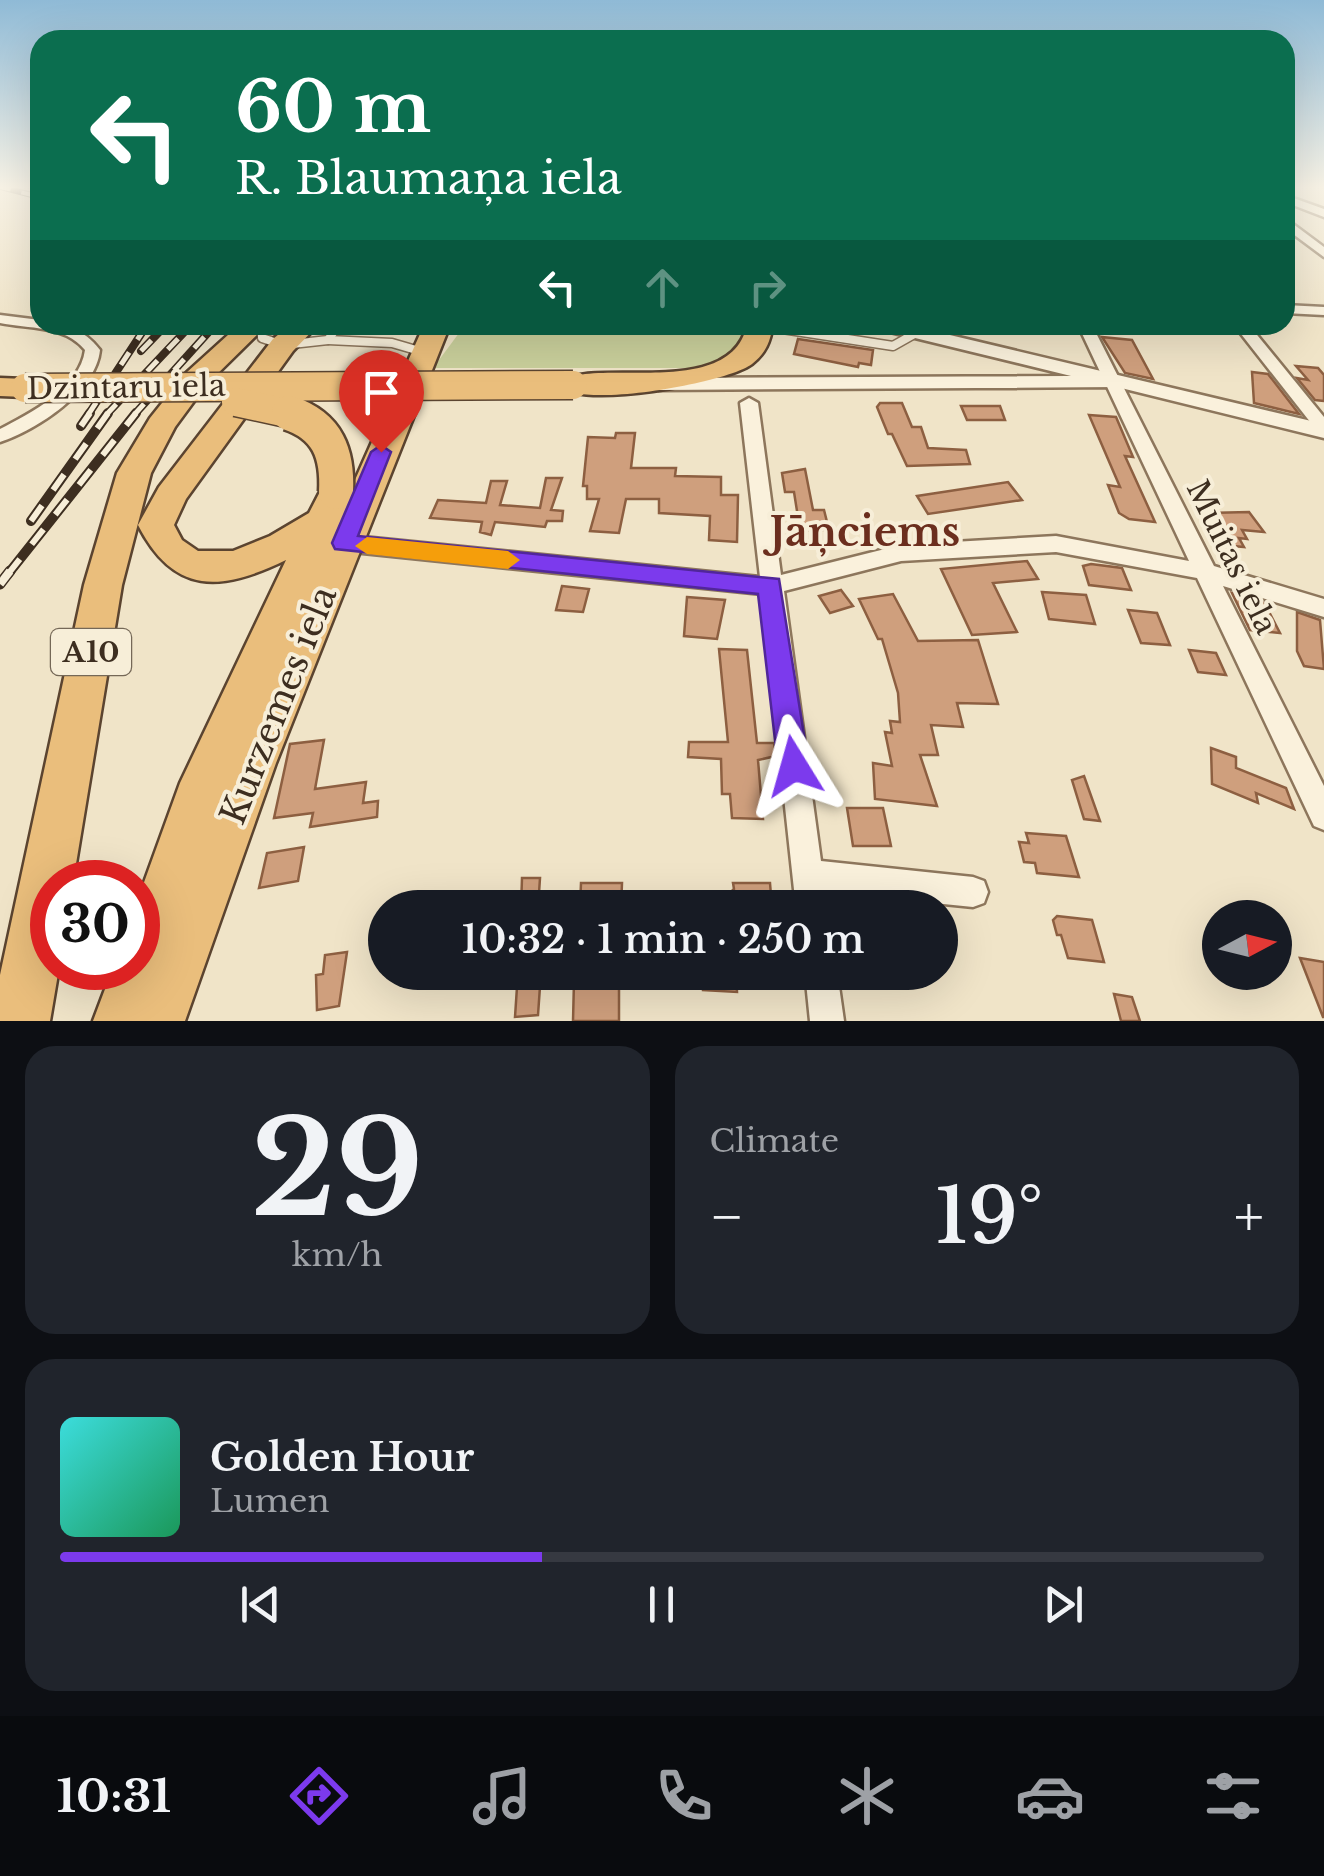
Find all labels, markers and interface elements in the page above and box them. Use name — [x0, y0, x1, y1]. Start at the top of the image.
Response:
text: 60 m — [235, 64, 431, 151]
icon: left — [70, 70, 200, 200]
text: R. Blaumaņa iela — [235, 150, 622, 206]
icon: left — [530, 260, 585, 315]
icon: ahead — [635, 260, 690, 315]
icon: right — [740, 260, 795, 315]
pin — [339, 350, 424, 453]
icon: arrive — [354, 365, 409, 420]
street label: Dzintaru iela — [26, 367, 226, 407]
street label: Muitas iela — [1179, 474, 1285, 640]
district label: Jāņciems — [763, 507, 960, 557]
street label: Kurzemes iela — [211, 579, 346, 830]
road number: A10 — [51, 629, 131, 675]
position arrow — [742, 714, 846, 818]
speed limit sign: 30 — [30, 860, 160, 990]
north arrow — [1202, 900, 1292, 990]
map controls — [1202, 900, 1292, 990]
text: 10:32 · 1 min · 250 m — [461, 916, 865, 963]
text: 29 — [251, 1089, 423, 1250]
text: Climate — [710, 1121, 839, 1161]
text: 19° — [935, 1170, 1043, 1263]
text: − — [710, 1183, 744, 1251]
text: + — [1234, 1183, 1264, 1251]
text: km/h — [292, 1235, 383, 1275]
text: Golden Hour — [210, 1434, 474, 1481]
text: Lumen — [210, 1481, 329, 1521]
icon: previous — [233, 1577, 288, 1632]
icon: pause — [634, 1577, 689, 1632]
icon: next — [1036, 1577, 1091, 1632]
icon: directions — [284, 1761, 354, 1831]
icon: music — [467, 1761, 537, 1831]
icon: phone — [649, 1761, 719, 1831]
icon: climate — [832, 1761, 902, 1831]
icon: car — [1015, 1761, 1085, 1831]
icon: filters — [1198, 1761, 1268, 1831]
text: 10:31 — [56, 1768, 171, 1824]

